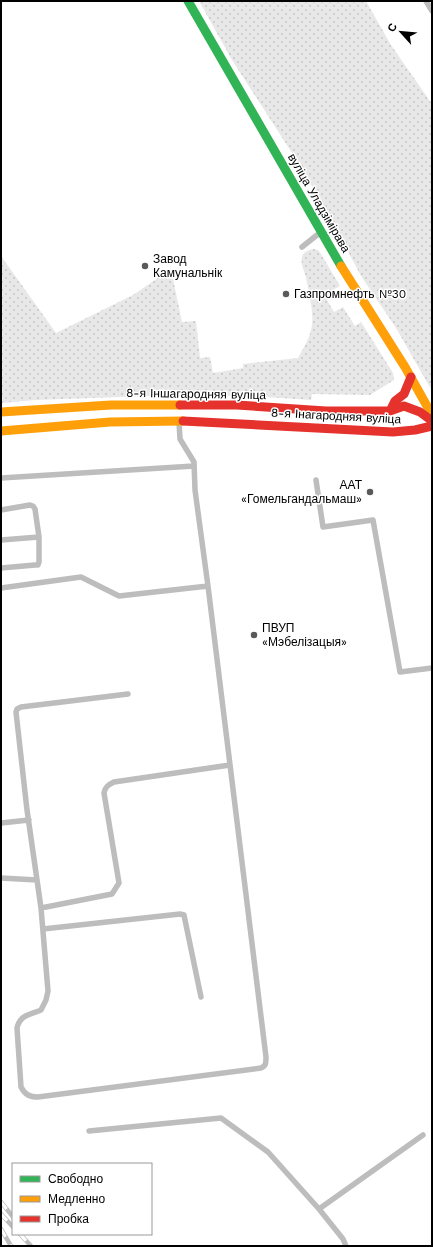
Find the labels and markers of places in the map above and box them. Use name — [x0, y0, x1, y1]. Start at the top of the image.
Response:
place label: Завод Камунальнік — [153, 252, 223, 280]
marker: Завод Камунальнік — [140, 261, 150, 271]
place label: Газпромнефть №30 — [294, 287, 406, 301]
marker: Газпромнефть №30 — [281, 289, 291, 299]
place label: ААТ «Гомельгандальмаш» — [241, 478, 363, 506]
marker: ААТ «Гомельгандальмаш» — [365, 487, 375, 497]
place label: ПВУП «Мэбелізацыя» — [262, 621, 347, 649]
marker: ПВУП «Мэбелізацыя» — [249, 630, 259, 640]

